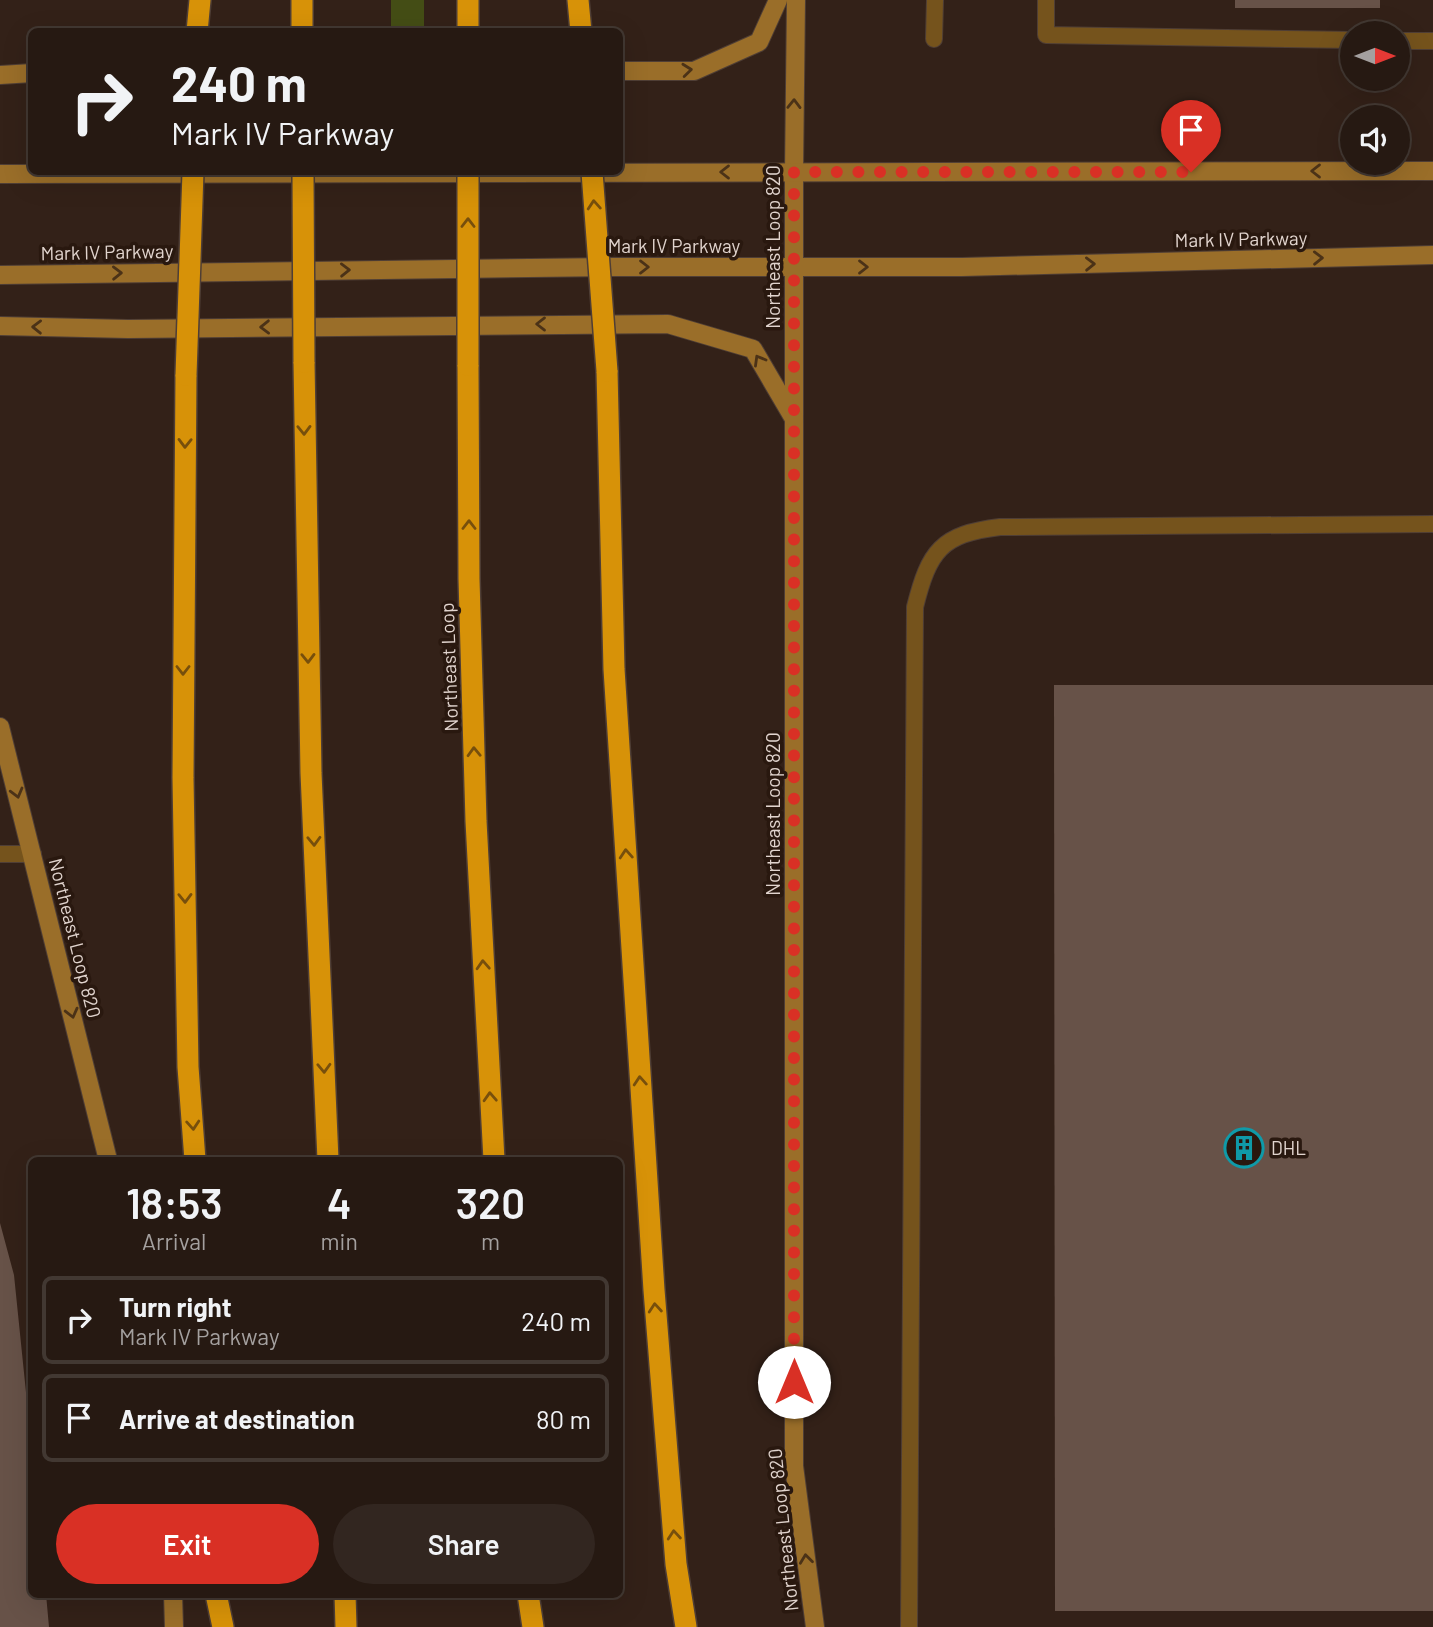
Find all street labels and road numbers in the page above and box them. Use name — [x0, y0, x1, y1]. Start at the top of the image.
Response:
street label: Northeast Loop 820 — [761, 165, 784, 329]
street label: Mark IV Parkway — [1174, 226, 1308, 251]
street label: Mark IV Parkway — [608, 234, 741, 257]
street label: Mark IV Parkway — [40, 239, 174, 264]
street label: Northeast Loop — [435, 602, 462, 732]
street label: Northeast Loop 820 — [761, 732, 784, 896]
street label: Northeast Loop 820 — [45, 856, 106, 1020]
street label: Northeast Loop 820 — [763, 1448, 802, 1613]

